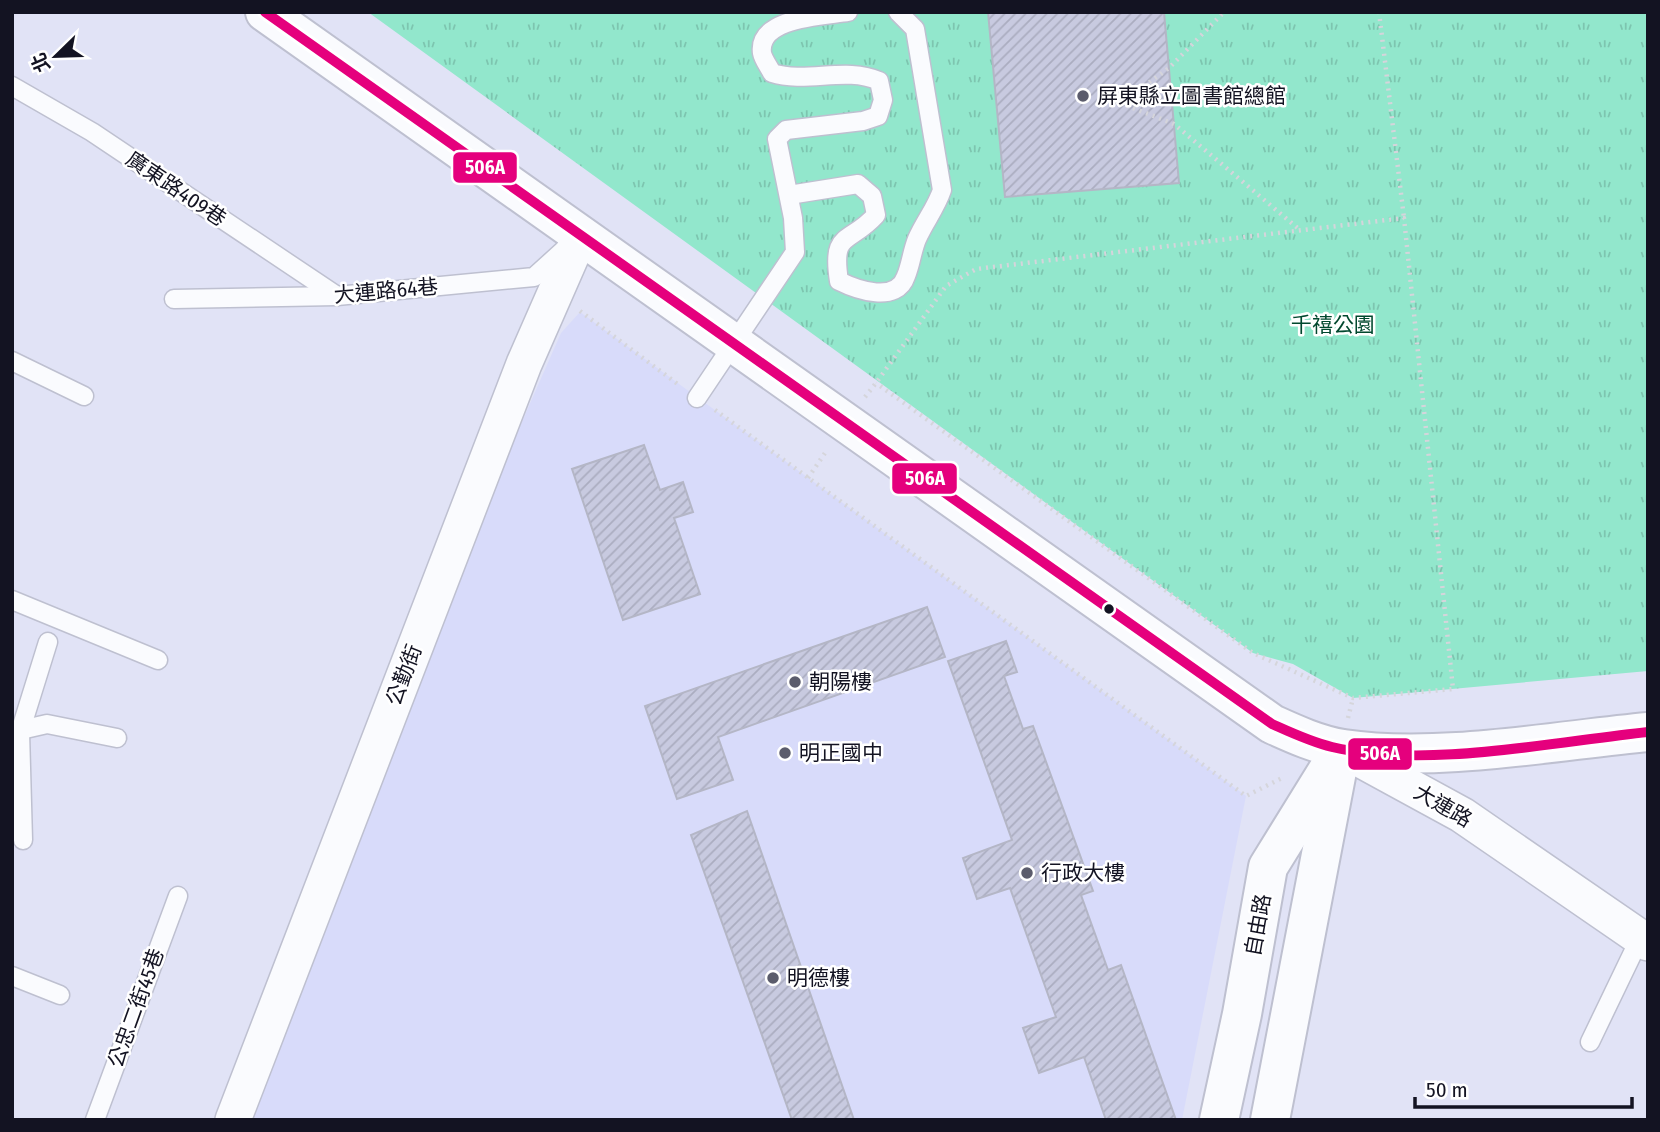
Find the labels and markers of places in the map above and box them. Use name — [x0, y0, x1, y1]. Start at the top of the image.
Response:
place label: 屏東縣立圖書館總館 — [1097, 83, 1286, 109]
marker: 屏東縣立圖書館總館 — [1075, 88, 1091, 104]
unlabelled marker — [1102, 602, 1116, 616]
place label: 朝陽樓 — [809, 669, 872, 695]
marker: 朝陽樓 — [787, 674, 803, 690]
place label: 明正國中 — [799, 740, 883, 766]
marker: 明正國中 — [777, 745, 793, 761]
place label: 行政大樓 — [1041, 860, 1125, 886]
marker: 行政大樓 — [1019, 865, 1035, 881]
place label: 明德樓 — [787, 965, 850, 991]
marker: 明德樓 — [765, 970, 781, 986]

